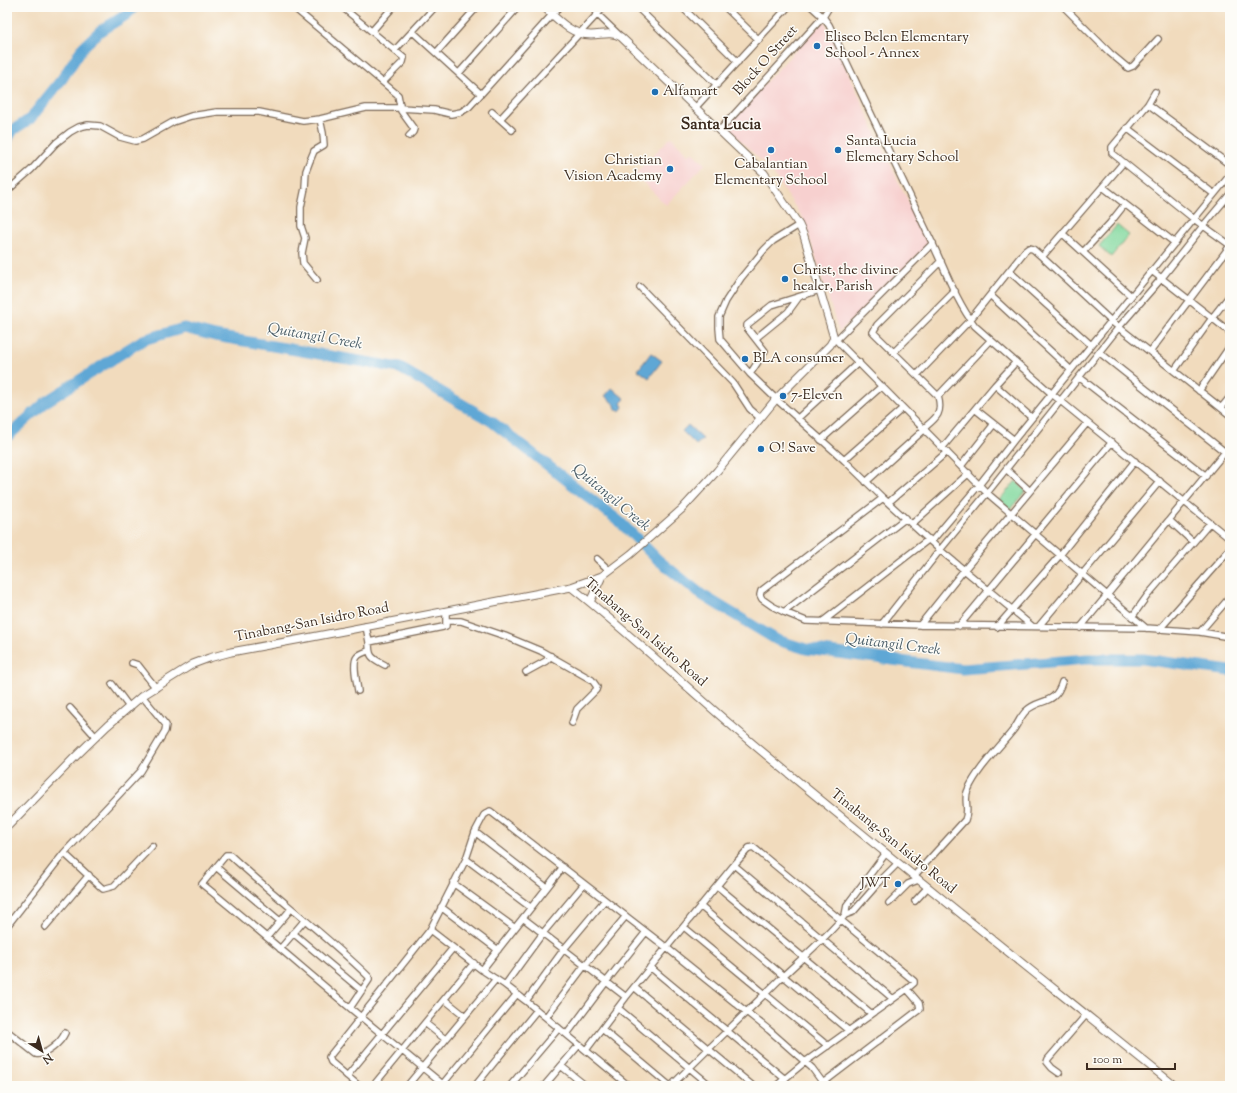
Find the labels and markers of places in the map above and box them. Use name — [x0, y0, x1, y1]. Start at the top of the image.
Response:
place label: Eliseo Belen Elementary School - Annex — [825, 28, 969, 64]
marker: Eliseo Belen Elementary School - Annex — [812, 41, 822, 51]
place label: Alfamart — [663, 82, 718, 102]
marker: Alfamart — [650, 87, 660, 97]
place label: Santa Lucia Elementary School — [846, 132, 959, 168]
marker: Cabalantian Elementary School — [766, 145, 776, 155]
marker: Santa Lucia Elementary School — [833, 145, 843, 155]
place label: Christian Vision Academy — [564, 151, 662, 187]
place label: Cabalantian Elementary School — [715, 155, 828, 191]
marker: Christian Vision Academy — [665, 164, 675, 174]
place label: Christ, the divine healer, Parish — [793, 261, 899, 297]
marker: Christ, the divine healer, Parish — [780, 274, 790, 284]
place label: BLA consumer — [753, 349, 844, 369]
marker: BLA consumer — [740, 354, 750, 364]
place label: 7-Eleven — [791, 386, 843, 406]
marker: 7-Eleven — [778, 391, 788, 401]
place label: O! Save — [769, 439, 816, 459]
marker: O! Save — [756, 444, 766, 454]
place label: JWT — [860, 874, 890, 894]
marker: JWT — [893, 879, 903, 889]

